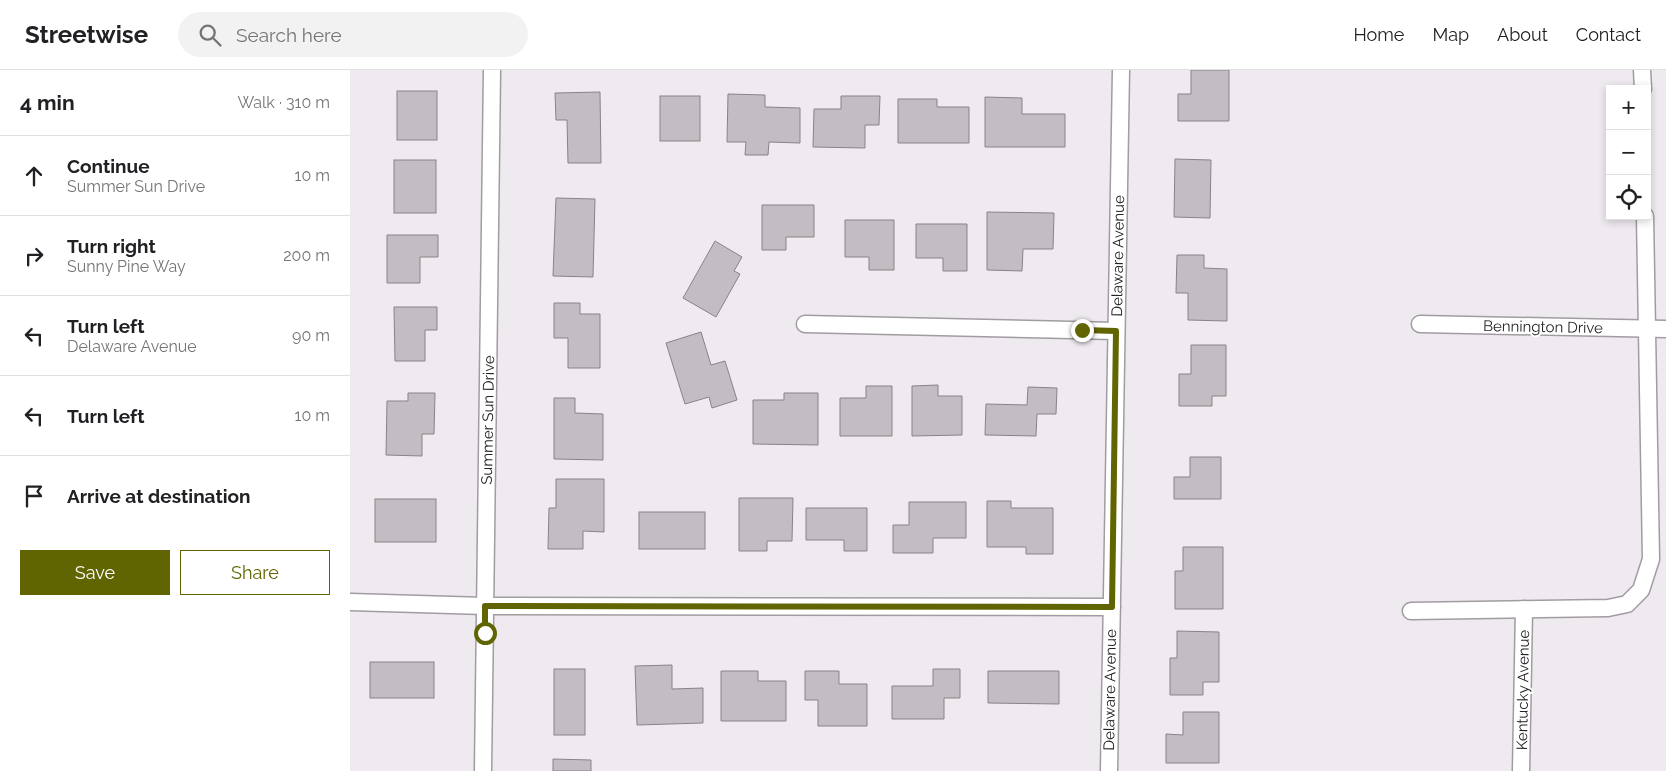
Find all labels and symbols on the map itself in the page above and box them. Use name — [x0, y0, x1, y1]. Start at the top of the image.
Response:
street label: Delaware Avenue — [1108, 195, 1128, 317]
street label: Bennington Drive — [1483, 317, 1603, 337]
route end — [1071, 319, 1094, 342]
street label: Summer Sun Drive — [478, 355, 498, 485]
route start — [474, 622, 497, 645]
street label: Delaware Avenue — [1100, 629, 1120, 751]
street label: Kentucky Avenue — [1513, 629, 1533, 750]

